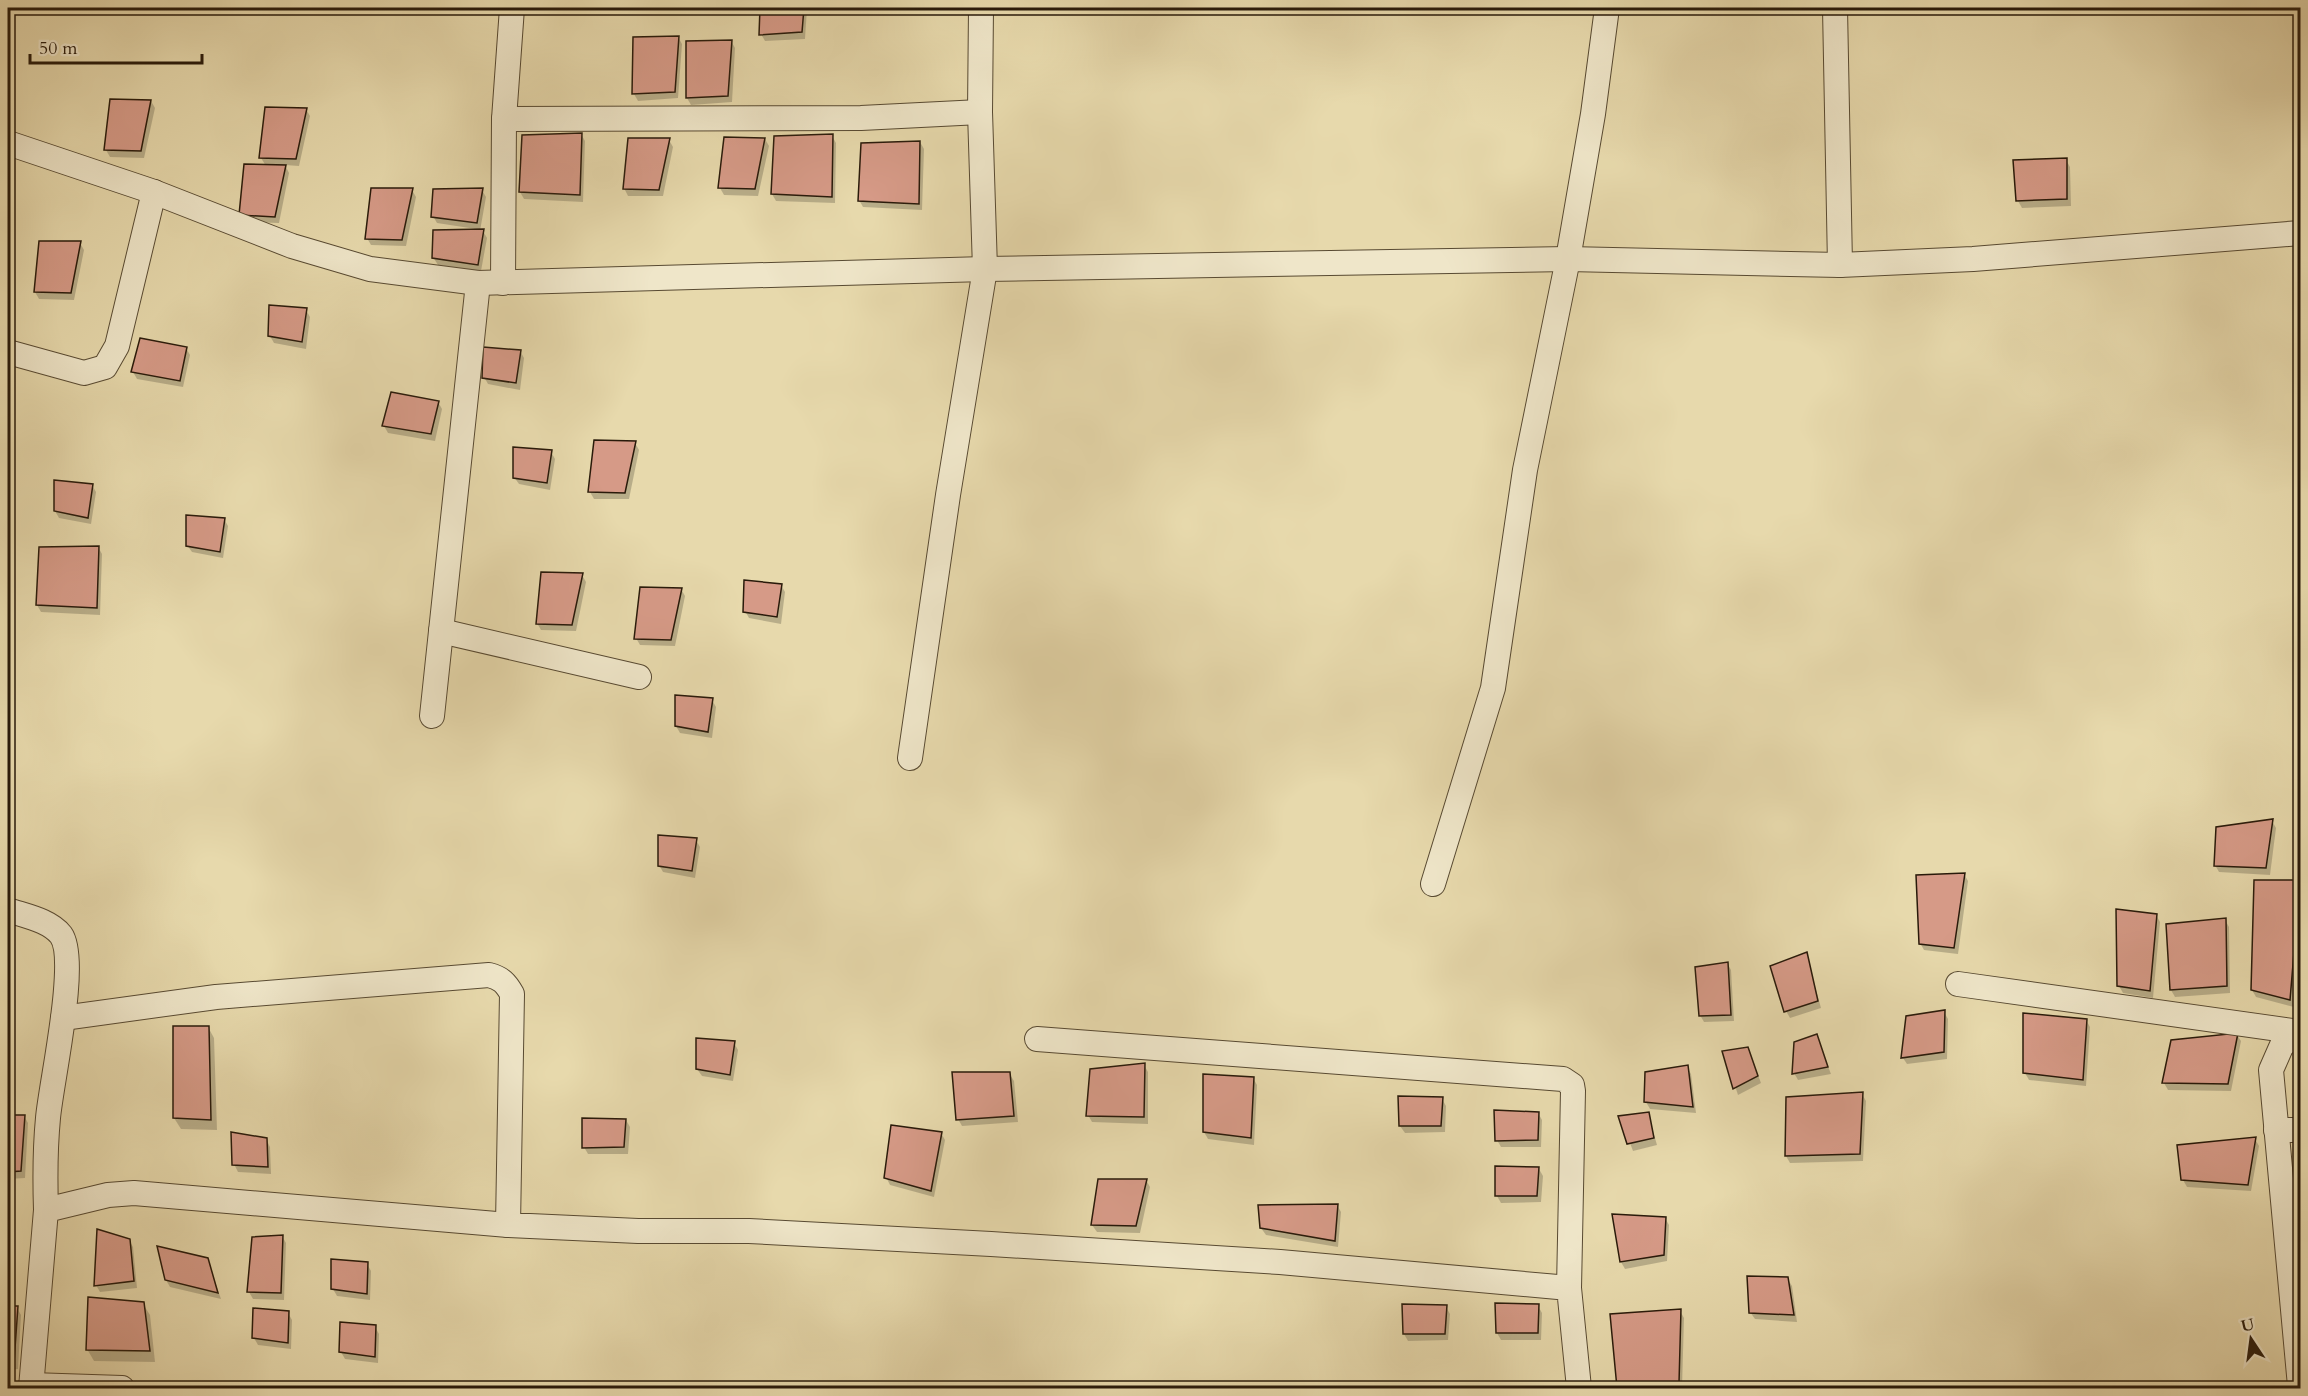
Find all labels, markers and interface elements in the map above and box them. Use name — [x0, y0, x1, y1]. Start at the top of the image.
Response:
scale bar — [30, 27, 202, 65]
text: 50 m — [39, 36, 78, 61]
north arrow — [2221, 1309, 2281, 1369]
text: U — [2239, 1313, 2257, 1338]

